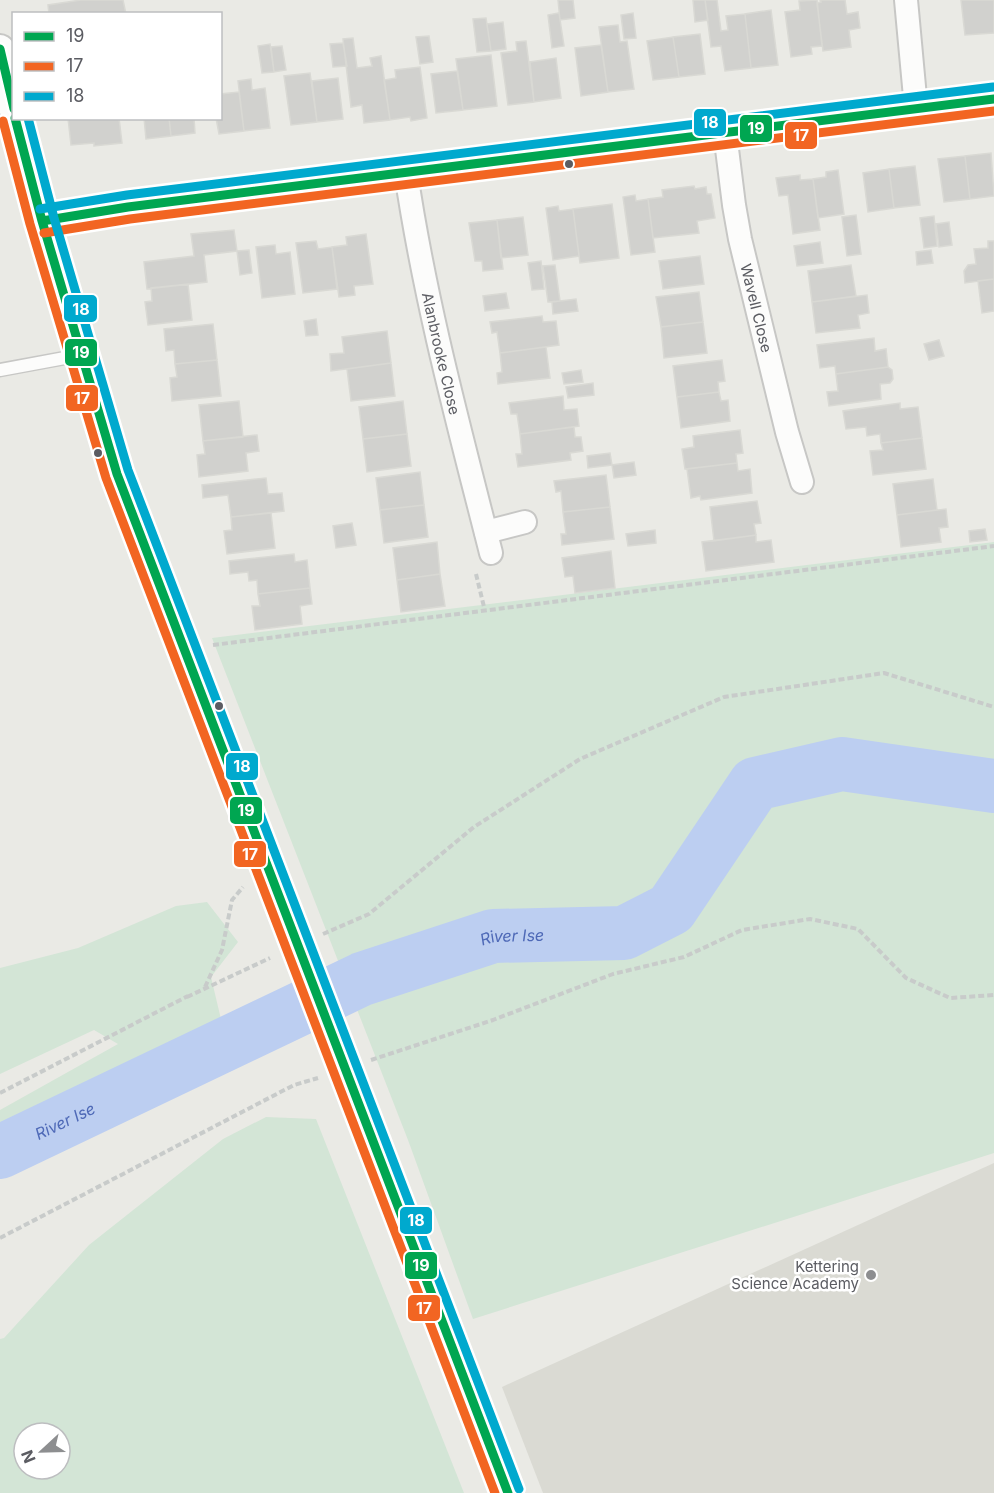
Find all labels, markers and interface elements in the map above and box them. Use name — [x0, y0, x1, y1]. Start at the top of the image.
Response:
legend — [12, 12, 222, 120]
text: 19 — [66, 25, 84, 46]
text: 17 — [66, 55, 84, 76]
text: 18 — [66, 85, 84, 106]
line badge: 18 — [693, 108, 727, 137]
text: 18 — [701, 112, 719, 132]
line badge: 19 — [739, 114, 773, 143]
text: 19 — [747, 118, 765, 138]
line badge: 17 — [784, 121, 818, 150]
text: 17 — [793, 125, 809, 145]
unlabelled marker — [563, 158, 575, 170]
street label: Wavell Close — [737, 261, 777, 354]
street label: Alanbrooke Close — [418, 291, 465, 417]
line badge: 18 — [63, 294, 98, 323]
text: 18 — [72, 299, 90, 319]
line badge: 19 — [64, 338, 98, 367]
text: 19 — [72, 342, 90, 362]
line badge: 17 — [65, 384, 99, 412]
text: 17 — [74, 388, 90, 408]
unlabelled marker — [92, 447, 104, 459]
unlabelled marker — [213, 700, 225, 712]
line badge: 18 — [225, 752, 259, 781]
text: 18 — [233, 756, 251, 776]
line badge: 19 — [229, 796, 263, 825]
text: 19 — [237, 800, 255, 820]
line badge: 17 — [233, 840, 267, 868]
text: 17 — [242, 844, 258, 864]
water label: River Ise — [477, 925, 544, 950]
water label: River Ise — [32, 1098, 98, 1144]
line badge: 18 — [399, 1206, 433, 1235]
text: 18 — [407, 1210, 425, 1230]
line badge: 19 — [404, 1251, 438, 1280]
text: 19 — [412, 1255, 430, 1275]
place label: Kettering Science Academy — [731, 1257, 860, 1293]
marker: Kettering Science Academy — [864, 1268, 878, 1282]
line badge: 17 — [407, 1294, 441, 1322]
text: 17 — [416, 1298, 432, 1318]
north arrow — [12, 1421, 72, 1481]
text: N — [17, 1447, 40, 1466]

